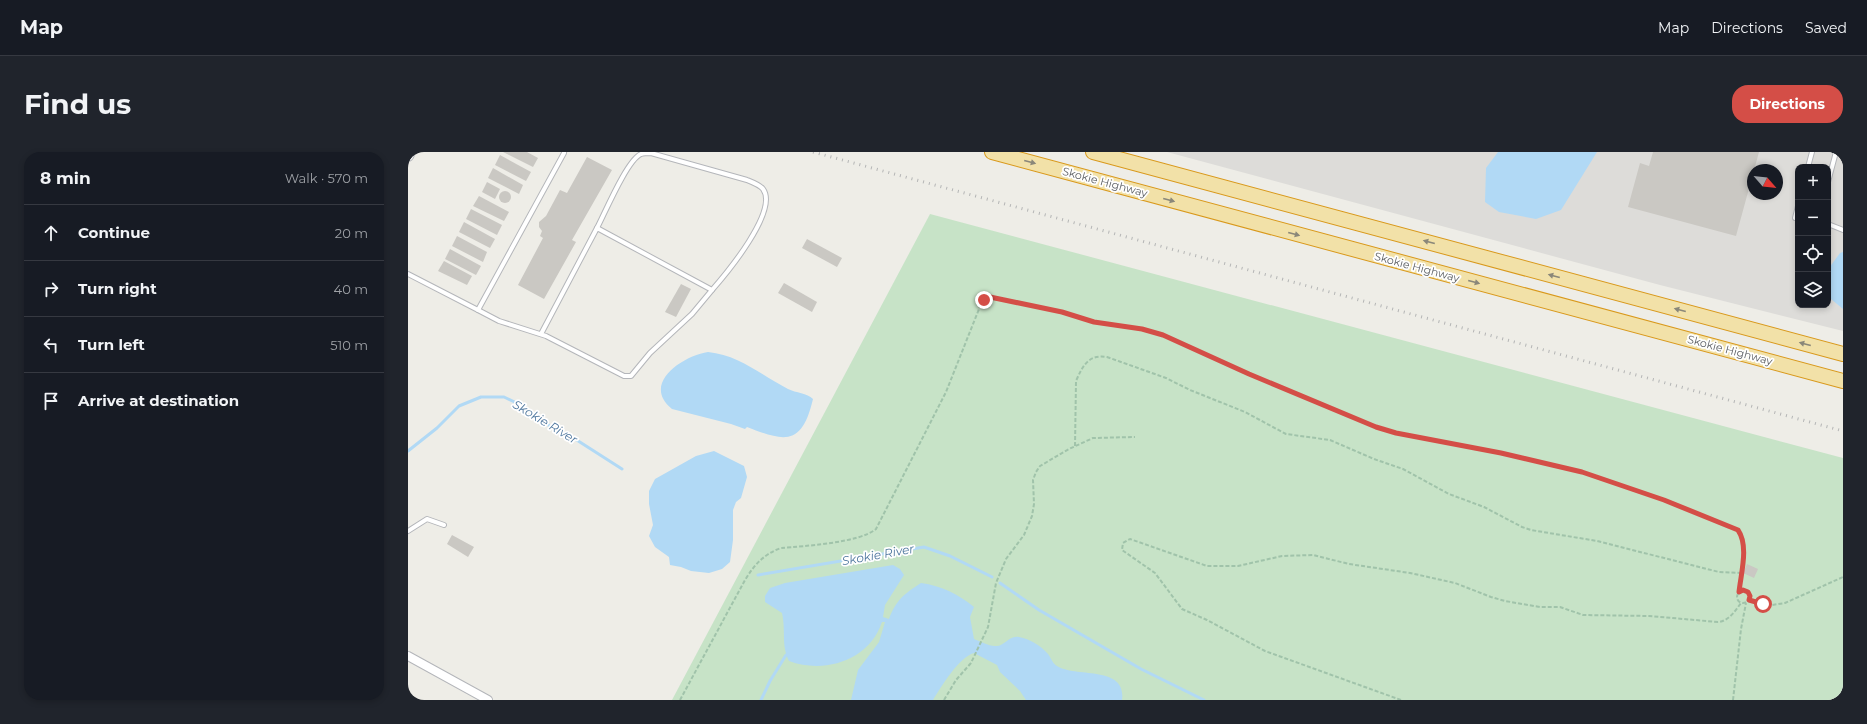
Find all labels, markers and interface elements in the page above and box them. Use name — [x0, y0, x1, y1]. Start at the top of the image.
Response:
text: Map — [20, 16, 63, 39]
text: Map — [1658, 19, 1689, 37]
text: Directions — [1711, 19, 1783, 37]
text: Saved — [1805, 19, 1847, 37]
button: Directions — [1732, 85, 1843, 123]
text: Find us — [24, 87, 131, 121]
one-way arrow — [1024, 159, 1036, 165]
street label: Skokie Highway — [1061, 164, 1149, 200]
north arrow — [1747, 164, 1783, 200]
map controls — [1795, 164, 1831, 308]
button: + — [1795, 164, 1831, 200]
text: 8 min — [40, 168, 91, 188]
text: Walk · 570 m — [285, 170, 368, 186]
one-way arrow — [1163, 197, 1175, 203]
button: − — [1795, 200, 1831, 236]
icon: ahead — [40, 222, 62, 244]
text: Continue — [78, 223, 150, 242]
text: 20 m — [335, 225, 368, 241]
one-way arrow — [1288, 231, 1300, 237]
button: locate — [1795, 236, 1831, 272]
one-way arrow — [1423, 239, 1435, 245]
street label: Skokie Highway — [1373, 249, 1461, 285]
button: layers — [1795, 272, 1831, 308]
one-way arrow — [1548, 273, 1560, 279]
icon: right — [40, 278, 62, 300]
text: Turn right — [78, 279, 157, 298]
one-way arrow — [1468, 279, 1480, 285]
text: 40 m — [334, 281, 368, 297]
route end — [975, 291, 993, 309]
one-way arrow — [1674, 307, 1686, 313]
street label: Skokie Highway — [1686, 332, 1774, 368]
icon: left — [40, 334, 62, 356]
text: Turn left — [78, 335, 145, 354]
text: 510 m — [330, 337, 368, 353]
one-way arrow — [1799, 341, 1811, 347]
icon: arrive — [40, 390, 62, 412]
text: Arrive at destination — [78, 391, 239, 410]
water label: Skokie River — [510, 396, 580, 447]
water label: Skokie River — [841, 541, 915, 568]
route start — [1754, 595, 1772, 613]

